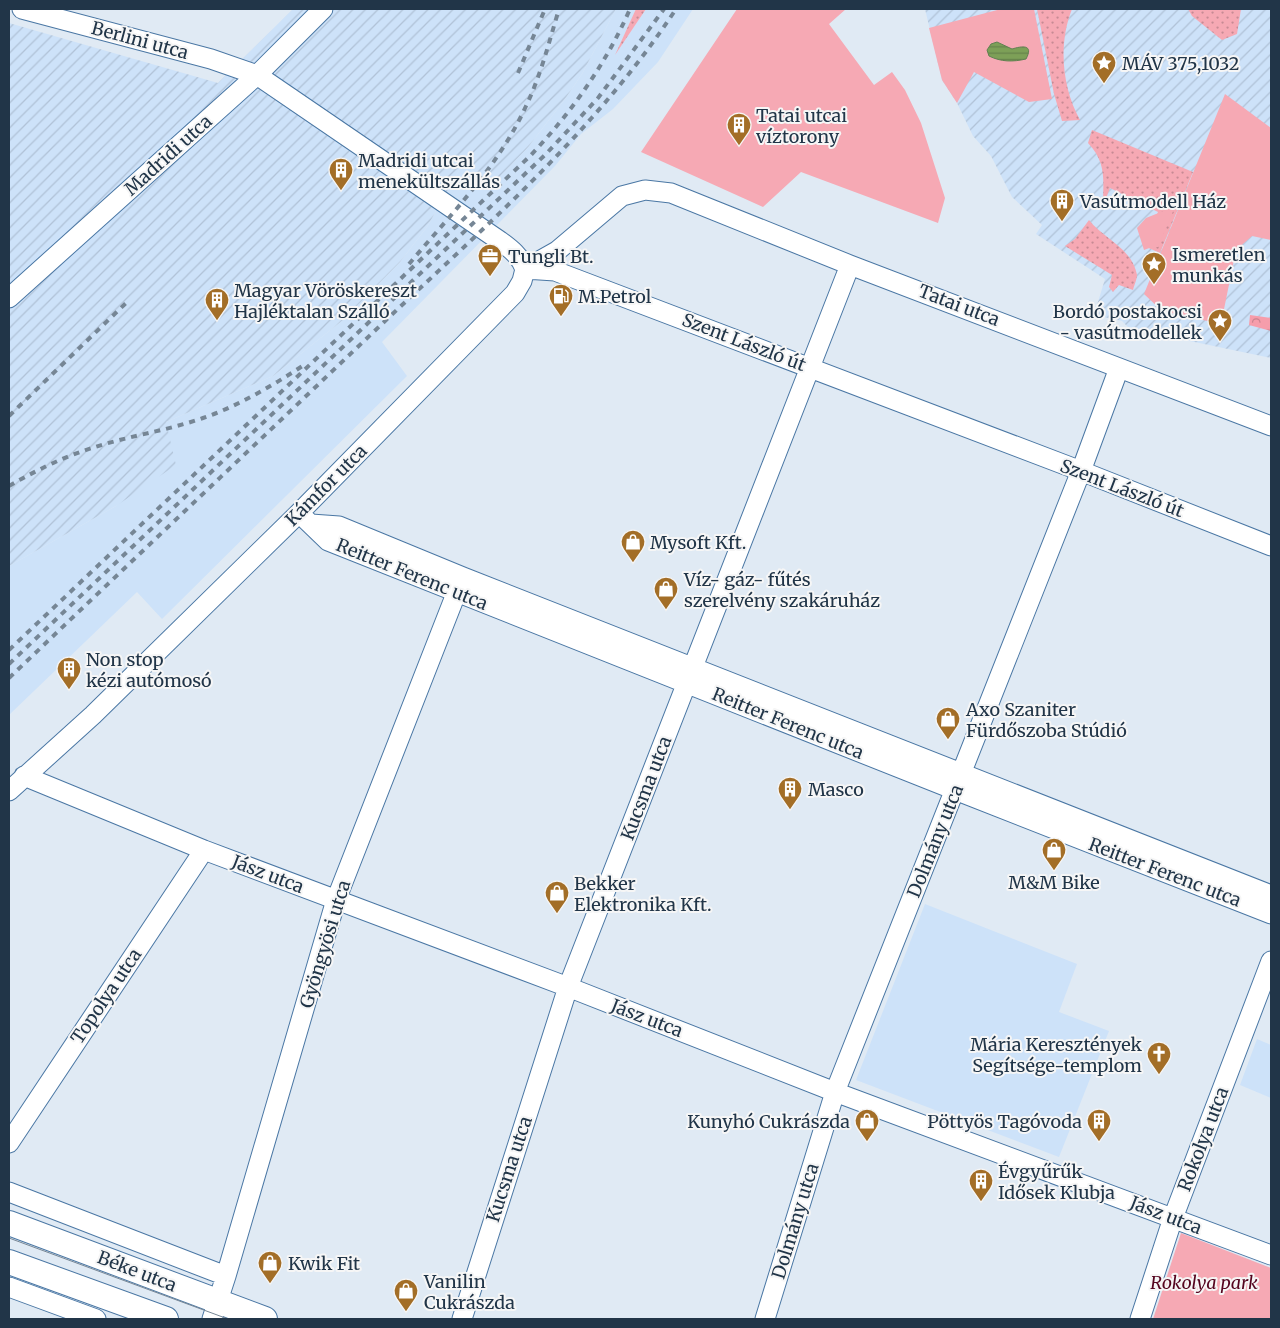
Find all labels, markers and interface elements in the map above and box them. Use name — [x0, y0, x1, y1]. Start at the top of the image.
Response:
street label: Berlini utca — [89, 16, 191, 64]
place icon: MÁV 375,1032 — [1091, 50, 1117, 84]
place label: MÁV 375,1032 — [1122, 52, 1240, 75]
place label: Tatai utcai víztorony — [755, 104, 847, 148]
street label: Madridi utca — [120, 109, 217, 200]
building icon: Tatai utcai víztorony — [726, 112, 752, 146]
place label: Madridi utcai menekültszállás — [358, 149, 500, 193]
building icon: Madridi utcai menekültszállás — [328, 157, 354, 191]
building icon: Vasútmodell Ház — [1049, 188, 1075, 222]
place label: Vasútmodell Ház — [1079, 190, 1226, 213]
office icon: Tungli Bt. — [477, 243, 503, 277]
place label: Ismeretlen munkás — [1172, 243, 1265, 287]
place label: Tungli Bt. — [508, 245, 594, 268]
place icon: Ismeretlen munkás — [1141, 251, 1167, 285]
place label: Magyar Vöröskereszt Hajléktalan Szálló — [234, 279, 417, 323]
street label: Tatai utca — [915, 279, 1003, 331]
fuel station icon: M.Petrol — [548, 283, 574, 317]
place label: M.Petrol — [578, 285, 652, 308]
building icon: Magyar Vöröskereszt Hajléktalan Szálló — [204, 287, 230, 321]
place label: Bordó postakocsi - vasútmodellek — [1053, 300, 1203, 344]
street label: Szent László út — [679, 308, 809, 376]
place icon: Bordó postakocsi - vasútmodellek — [1207, 308, 1233, 342]
street label: Kámfor utca — [280, 439, 372, 531]
street label: Szent László út — [1057, 454, 1187, 522]
shop icon: Mysoft Kft. — [620, 529, 646, 563]
place label: Mysoft Kft. — [650, 531, 746, 554]
street label: Reitter Ferenc utca — [333, 533, 491, 615]
place label: Víz- gáz- fűtés szerelvény szakáruház — [683, 568, 880, 612]
shop icon: Víz- gáz- fűtés szerelvény szakáruház — [653, 576, 679, 610]
place label: Non stop kézi autómosó — [86, 648, 212, 692]
building icon: Non stop kézi autómosó — [56, 656, 82, 690]
street label: Reitter Ferenc utca — [709, 682, 867, 764]
place label: Axo Szaniter Fürdőszoba Stúdió — [965, 698, 1127, 742]
shop icon: Axo Szaniter Fürdőszoba Stúdió — [935, 706, 961, 740]
street label: Kucsma utca — [616, 732, 677, 843]
building icon: Masco — [777, 776, 803, 810]
place label: Masco — [808, 778, 864, 801]
street label: Dolmány utca — [902, 781, 968, 901]
street label: Reitter Ferenc utca — [1086, 832, 1245, 912]
shop icon: M&M Bike — [1041, 837, 1067, 871]
street label: Jász utca — [228, 849, 308, 898]
place label: M&M Bike — [1008, 871, 1100, 894]
place label: Bekker Elektronika Kft. — [574, 872, 712, 916]
street label: Gyöngyösi utca — [295, 877, 355, 1011]
shop icon: Bekker Elektronika Kft. — [544, 880, 570, 914]
street label: Topolya utca — [66, 944, 147, 1048]
street label: Jász utca — [607, 993, 687, 1042]
place label: Mária Keresztények Segítsége-templom — [970, 1033, 1143, 1077]
church icon: Mária Keresztények Segítsége-templom — [1146, 1041, 1172, 1075]
street label: Rokolya utca — [1173, 1083, 1234, 1194]
shop icon: Kunyhó Cukrászda — [854, 1108, 880, 1142]
building icon: Pöttyös Tagóvoda — [1086, 1108, 1112, 1142]
place label: Kunyhó Cukrászda — [687, 1110, 850, 1133]
place label: Pöttyös Tagóvoda — [927, 1110, 1082, 1133]
street label: Kucsma utca — [481, 1113, 537, 1225]
street label: Dolmány utca — [766, 1160, 824, 1282]
place label: Évgyűrűk Idősek Klubja — [998, 1160, 1115, 1204]
building icon: Évgyűrűk Idősek Klubja — [968, 1168, 994, 1202]
street label: Jász utca — [1126, 1190, 1206, 1239]
street label: Béke utca — [94, 1245, 180, 1297]
shop icon: Kwik Fit — [257, 1250, 283, 1284]
place label: Kwik Fit — [288, 1252, 360, 1275]
place label: Vanilin Cukrászda — [423, 1270, 515, 1314]
park label: Rokolya park — [1150, 1271, 1258, 1294]
shop icon: Vanilin Cukrászda — [393, 1278, 419, 1312]

